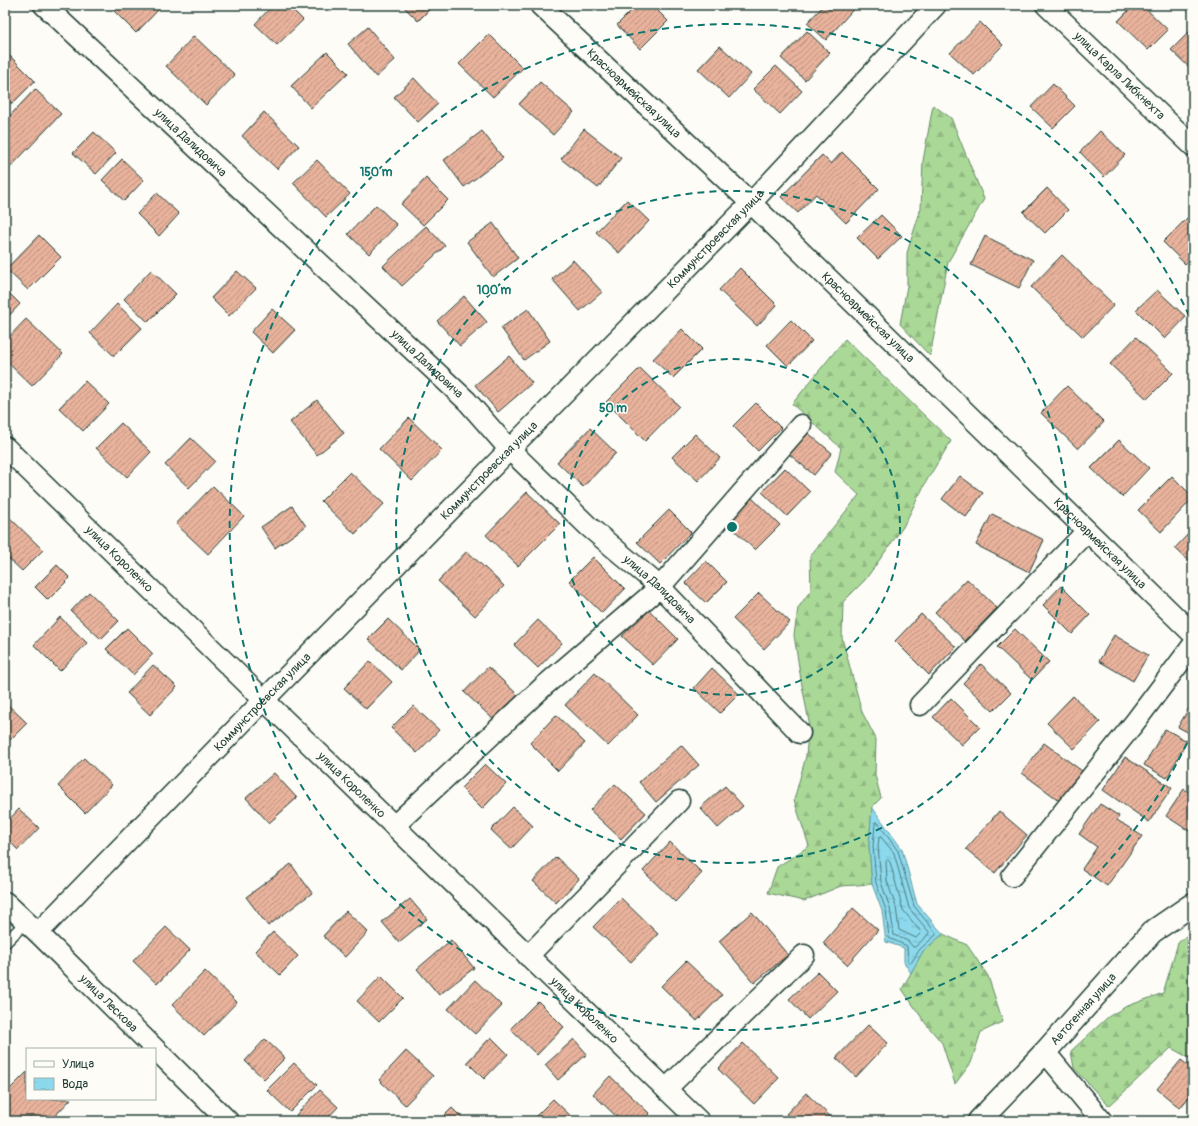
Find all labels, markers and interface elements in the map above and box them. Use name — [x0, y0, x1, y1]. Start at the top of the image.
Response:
street label: улица Карла Либкнехта — [1070, 28, 1168, 123]
street label: Красноармейская улица — [584, 46, 684, 142]
street label: улица Далидовича — [150, 105, 230, 180]
text: 150 m — [360, 165, 393, 180]
street label: Коммунстроевская улица — [664, 186, 768, 292]
street label: Красноармейская улица — [818, 269, 918, 366]
text: 100 m — [477, 283, 512, 298]
street label: улица Далидовича — [387, 326, 466, 402]
text: 50 m — [599, 401, 627, 416]
street label: Коммунстроевская улица — [438, 418, 541, 523]
street label: Красноармейская улица — [1050, 495, 1150, 593]
centre of rings — [725, 520, 739, 534]
street label: улица Короленко — [81, 522, 157, 596]
street label: улица Далидовича — [619, 551, 698, 627]
street label: Коммунстроевская улица — [211, 649, 314, 755]
street label: улица Короленко — [313, 748, 389, 822]
street label: Автогенная улица — [1047, 970, 1120, 1049]
street label: улица Лескова — [76, 971, 141, 1036]
street label: улица Короленко — [546, 973, 622, 1047]
legend — [26, 1048, 156, 1100]
text: Улица — [62, 1057, 94, 1072]
text: Вода — [62, 1077, 88, 1092]

